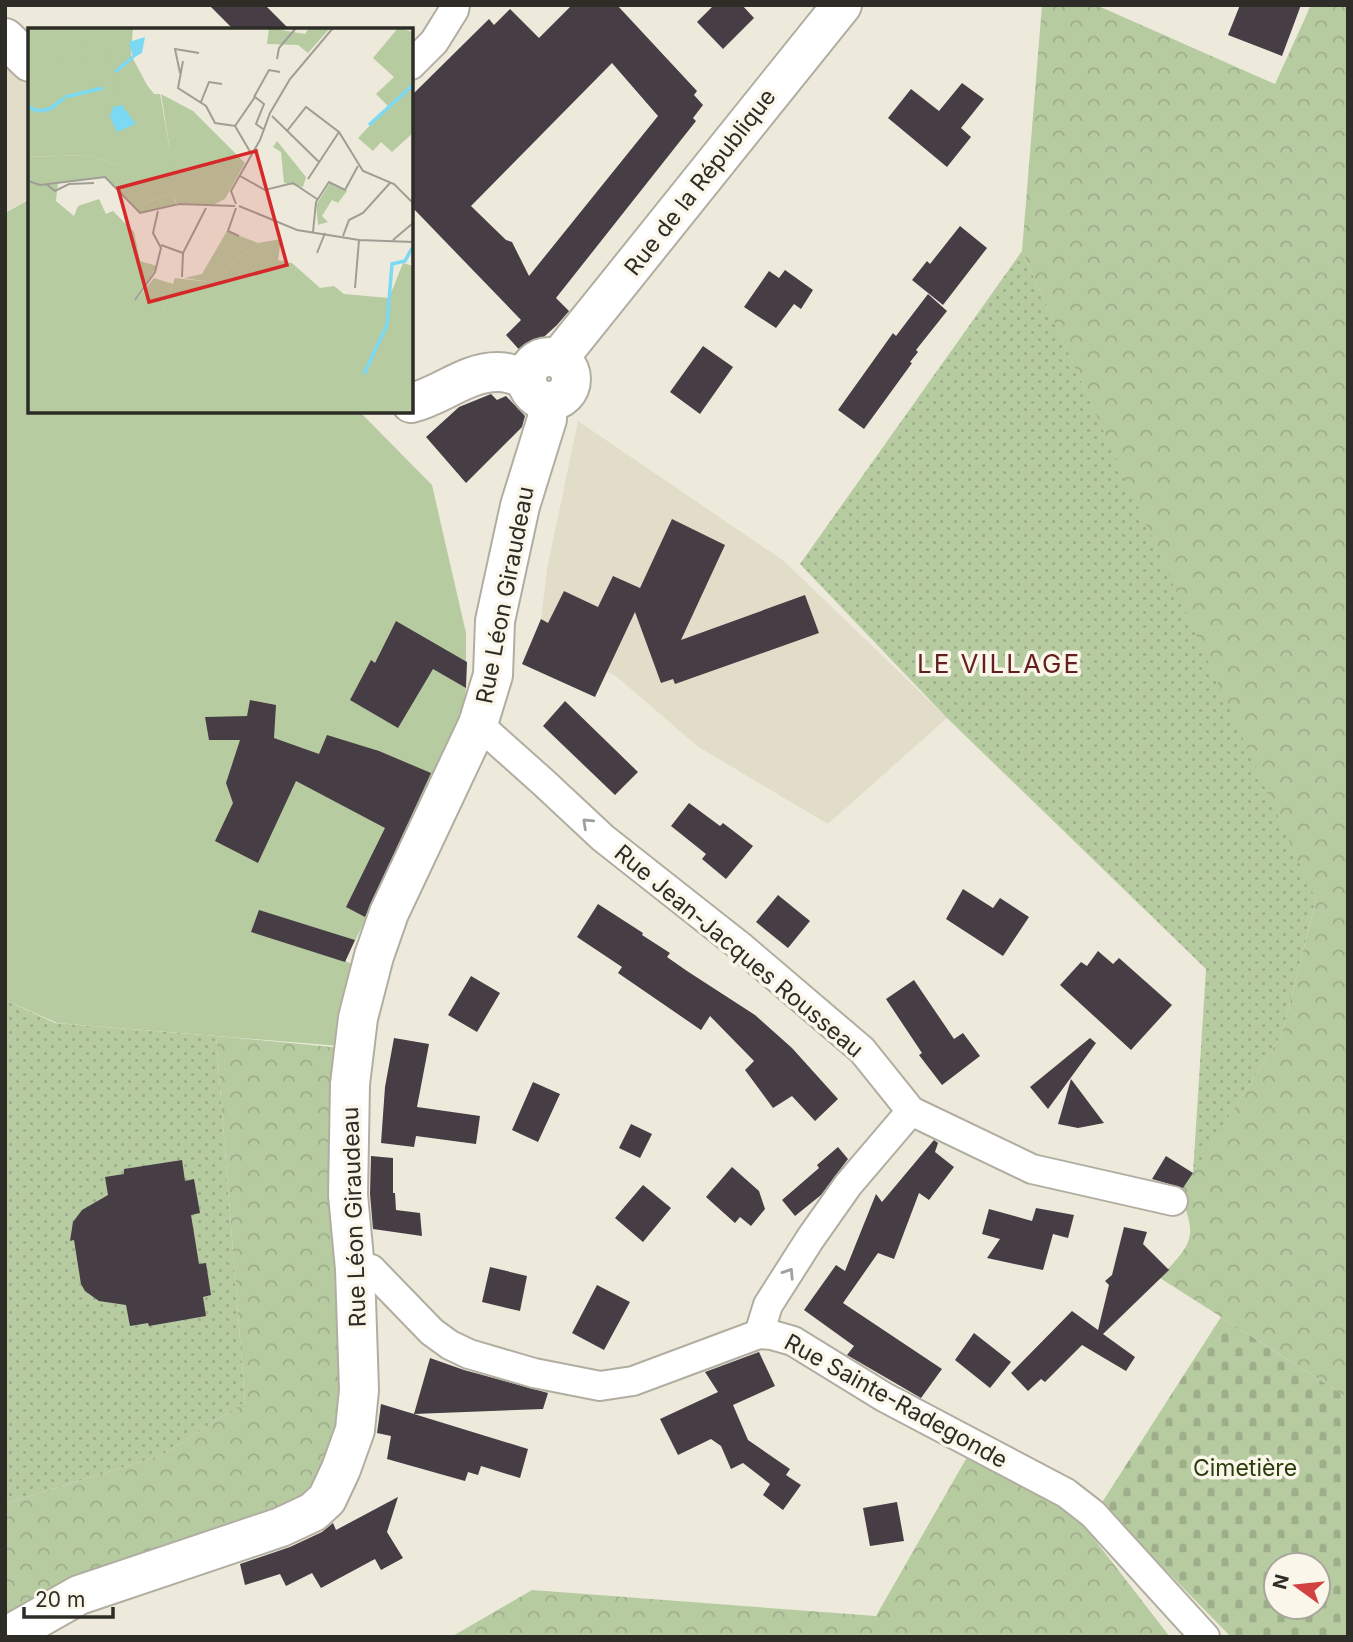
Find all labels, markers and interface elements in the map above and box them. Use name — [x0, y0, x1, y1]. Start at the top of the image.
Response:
inset map — [28, 28, 413, 413]
street label: Rue de la République — [618, 83, 782, 281]
street label: Rue Léon Giraudeau — [470, 484, 540, 706]
district label: LE VILLAGE — [917, 648, 1081, 679]
one-way arrow — [582, 818, 595, 831]
street label: Rue Jean-Jacques Rousseau — [609, 839, 869, 1063]
street label: Rue Léon Giraudeau — [336, 1106, 372, 1328]
one-way arrow — [780, 1268, 793, 1281]
street label: Rue Sainte-Radegonde — [780, 1328, 1012, 1474]
park label: Cimetière — [1193, 1454, 1297, 1482]
north arrow — [1262, 1551, 1332, 1621]
text: N — [1268, 1572, 1294, 1592]
scale bar — [24, 1576, 114, 1620]
text: 20 m — [35, 1587, 85, 1612]

